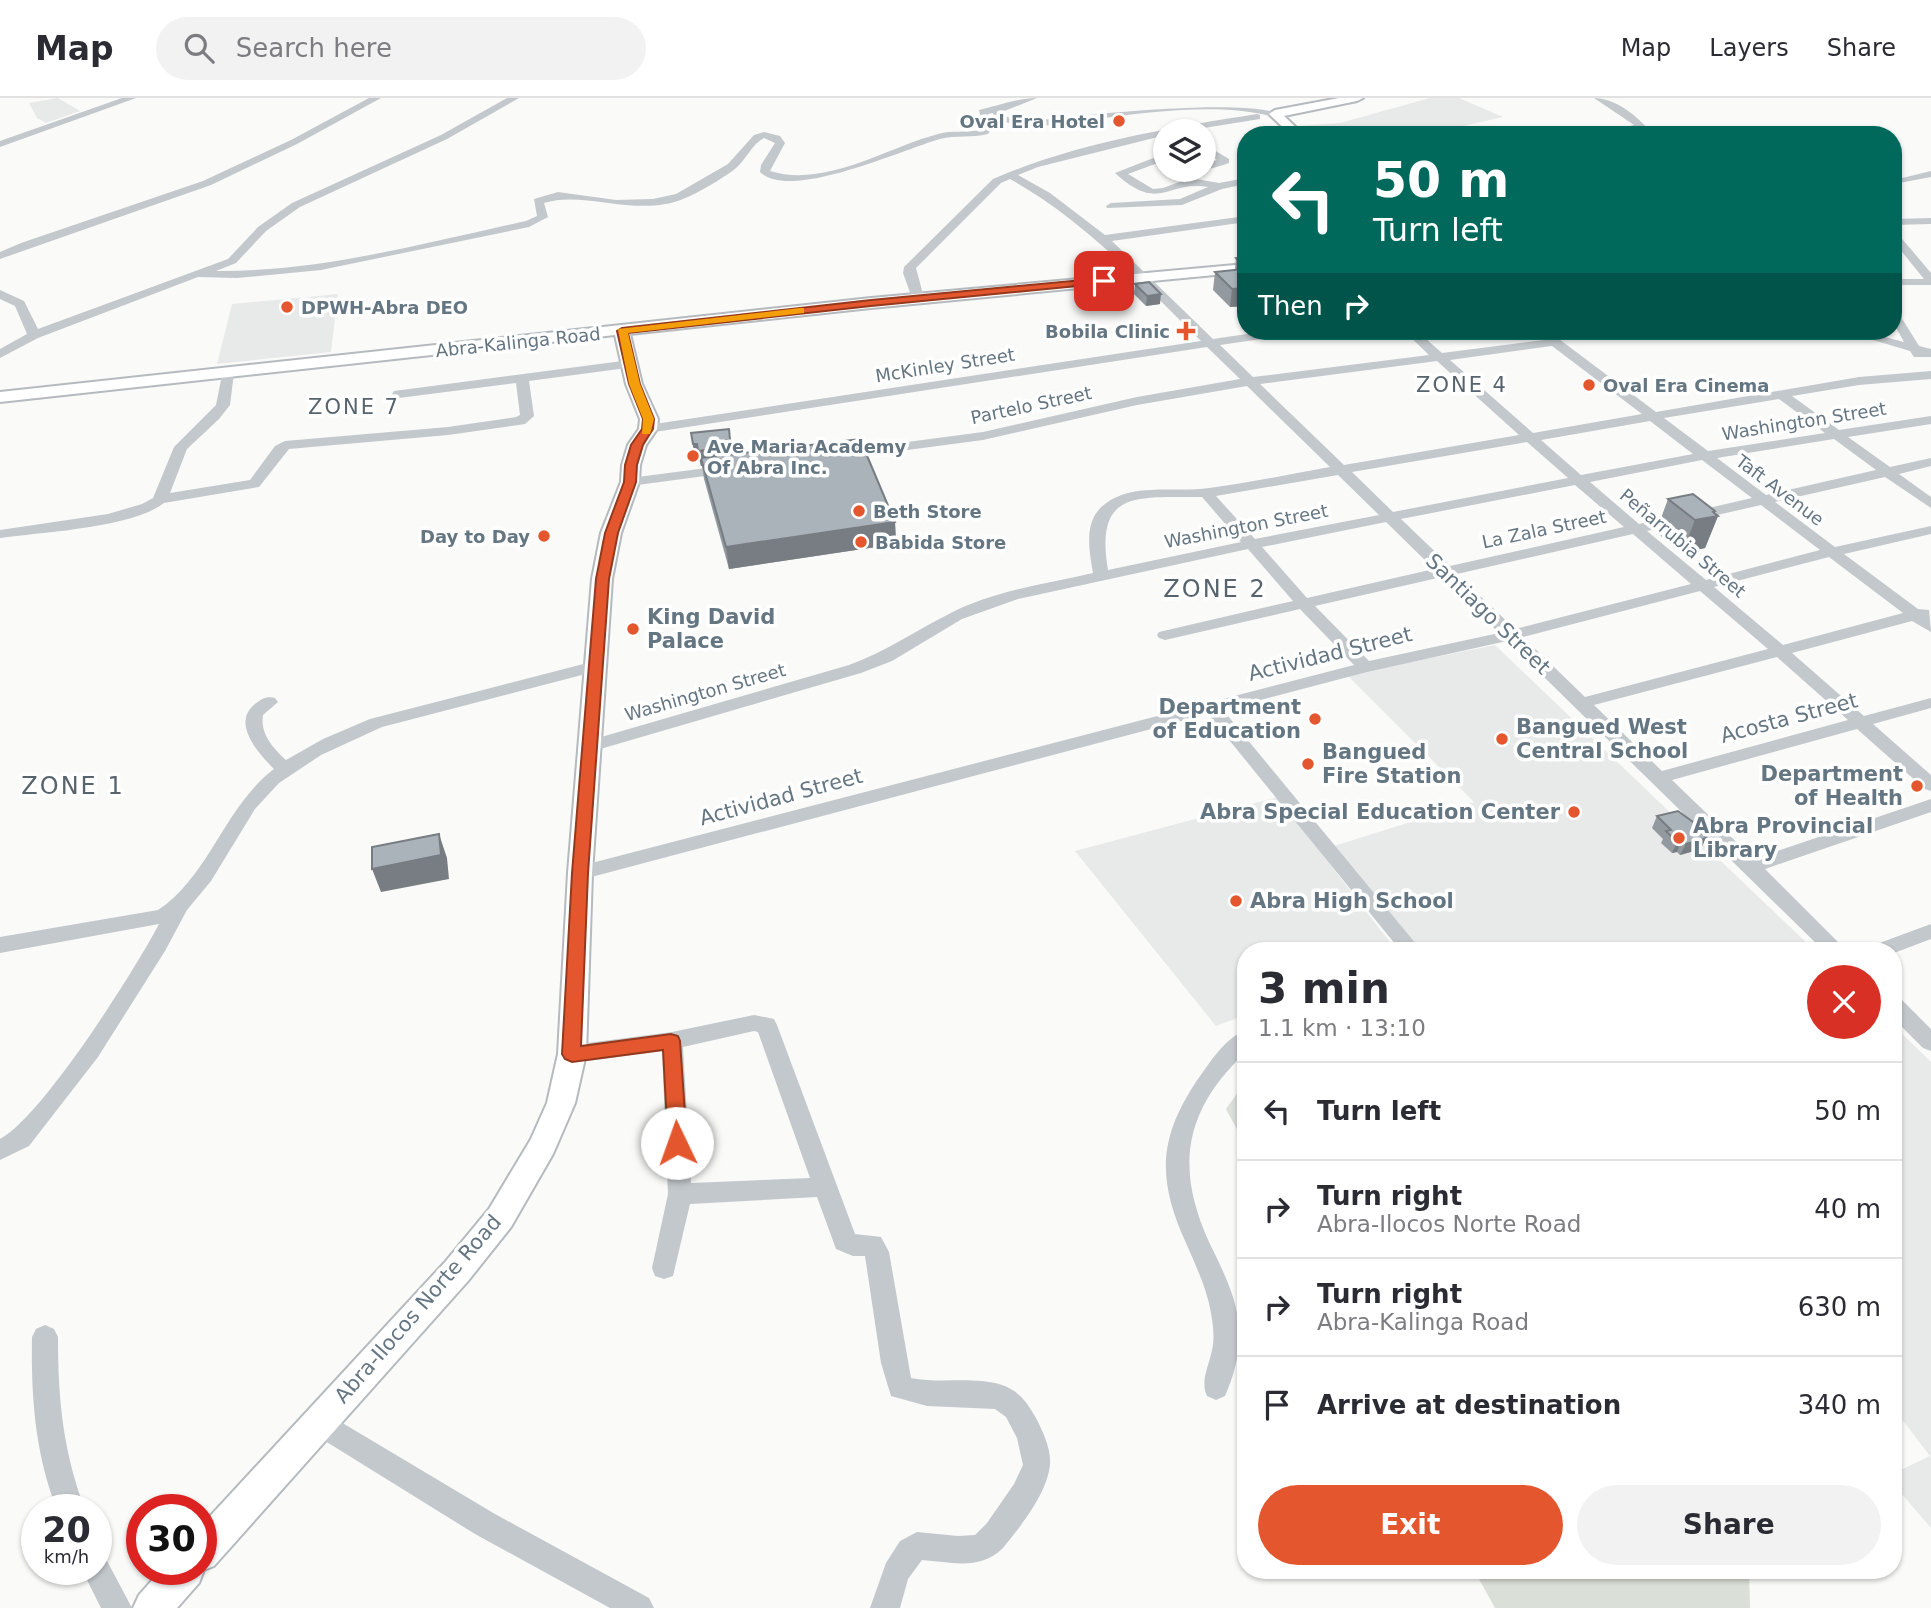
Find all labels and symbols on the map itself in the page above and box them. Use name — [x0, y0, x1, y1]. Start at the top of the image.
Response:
place label: Oval Era Hotel — [959, 111, 1105, 132]
marker: Oval Era Hotel — [1111, 113, 1127, 129]
pin — [1074, 251, 1134, 311]
place label: DPWH-Abra DEO — [301, 297, 468, 318]
marker: DPWH-Abra DEO — [279, 299, 295, 315]
place label: Bobila Clinic — [1045, 321, 1170, 342]
marker: Bobila Clinic — [1176, 321, 1196, 341]
street label: Abra-Kalinga Road — [434, 323, 602, 361]
street label: McKinley Street — [874, 344, 1016, 386]
district label: ZONE 4 — [1416, 373, 1508, 397]
place label: Oval Era Cinema — [1603, 375, 1770, 396]
marker: Oval Era Cinema — [1581, 377, 1597, 393]
street label: Partelo Street — [969, 382, 1093, 428]
district label: ZONE 7 — [308, 395, 400, 419]
street label: Washington Street — [1720, 398, 1888, 444]
place label: Ave Maria Academy Of Abra Inc. — [707, 436, 907, 478]
marker: Ave Maria Academy Of Abra Inc. — [685, 448, 701, 464]
street label: Taft Avenue — [1731, 449, 1828, 530]
street label: Peñarrubia Street — [1616, 484, 1750, 602]
street label: Washington Street — [1162, 500, 1330, 552]
place label: Beth Store — [873, 501, 982, 522]
marker: Beth Store — [851, 503, 867, 519]
street label: La Zala Street — [1480, 506, 1608, 552]
place label: Day to Day — [420, 526, 530, 547]
marker: Day to Day — [536, 528, 552, 544]
place label: Babida Store — [875, 532, 1006, 553]
marker: Babida Store — [853, 534, 869, 550]
street label: Santiago Street — [1421, 549, 1555, 679]
district label: ZONE 2 — [1163, 575, 1267, 603]
place label: King David Palace — [647, 605, 775, 653]
marker: King David Palace — [625, 621, 641, 637]
street label: Actividad Street — [1246, 622, 1414, 686]
street label: Washington Street — [622, 659, 788, 725]
street label: Acosta Street — [1718, 688, 1860, 748]
place label: Department of Education — [1153, 695, 1301, 743]
marker: Department of Education — [1307, 711, 1323, 727]
place label: Bangued West Central School — [1516, 715, 1688, 763]
marker: Bangued West Central School — [1494, 731, 1510, 747]
place label: Bangued Fire Station — [1322, 740, 1461, 788]
marker: Bangued Fire Station — [1300, 756, 1316, 772]
place label: Department of Health — [1761, 762, 1903, 810]
street label: Actividad Street — [697, 764, 865, 830]
district label: ZONE 1 — [21, 772, 125, 800]
marker: Department of Health — [1909, 778, 1925, 794]
place label: Abra Special Education Center — [1200, 800, 1561, 824]
marker: Abra Special Education Center — [1566, 804, 1582, 820]
place label: Abra Provincial Library — [1693, 814, 1873, 862]
marker: Abra Provincial Library — [1671, 830, 1687, 846]
place label: Abra High School — [1250, 889, 1454, 913]
marker: Abra High School — [1228, 893, 1244, 909]
position arrow — [640, 1106, 714, 1180]
street label: Abra-Ilocos Norte Road — [330, 1210, 506, 1408]
speed limit sign: 30 — [126, 1494, 217, 1585]

